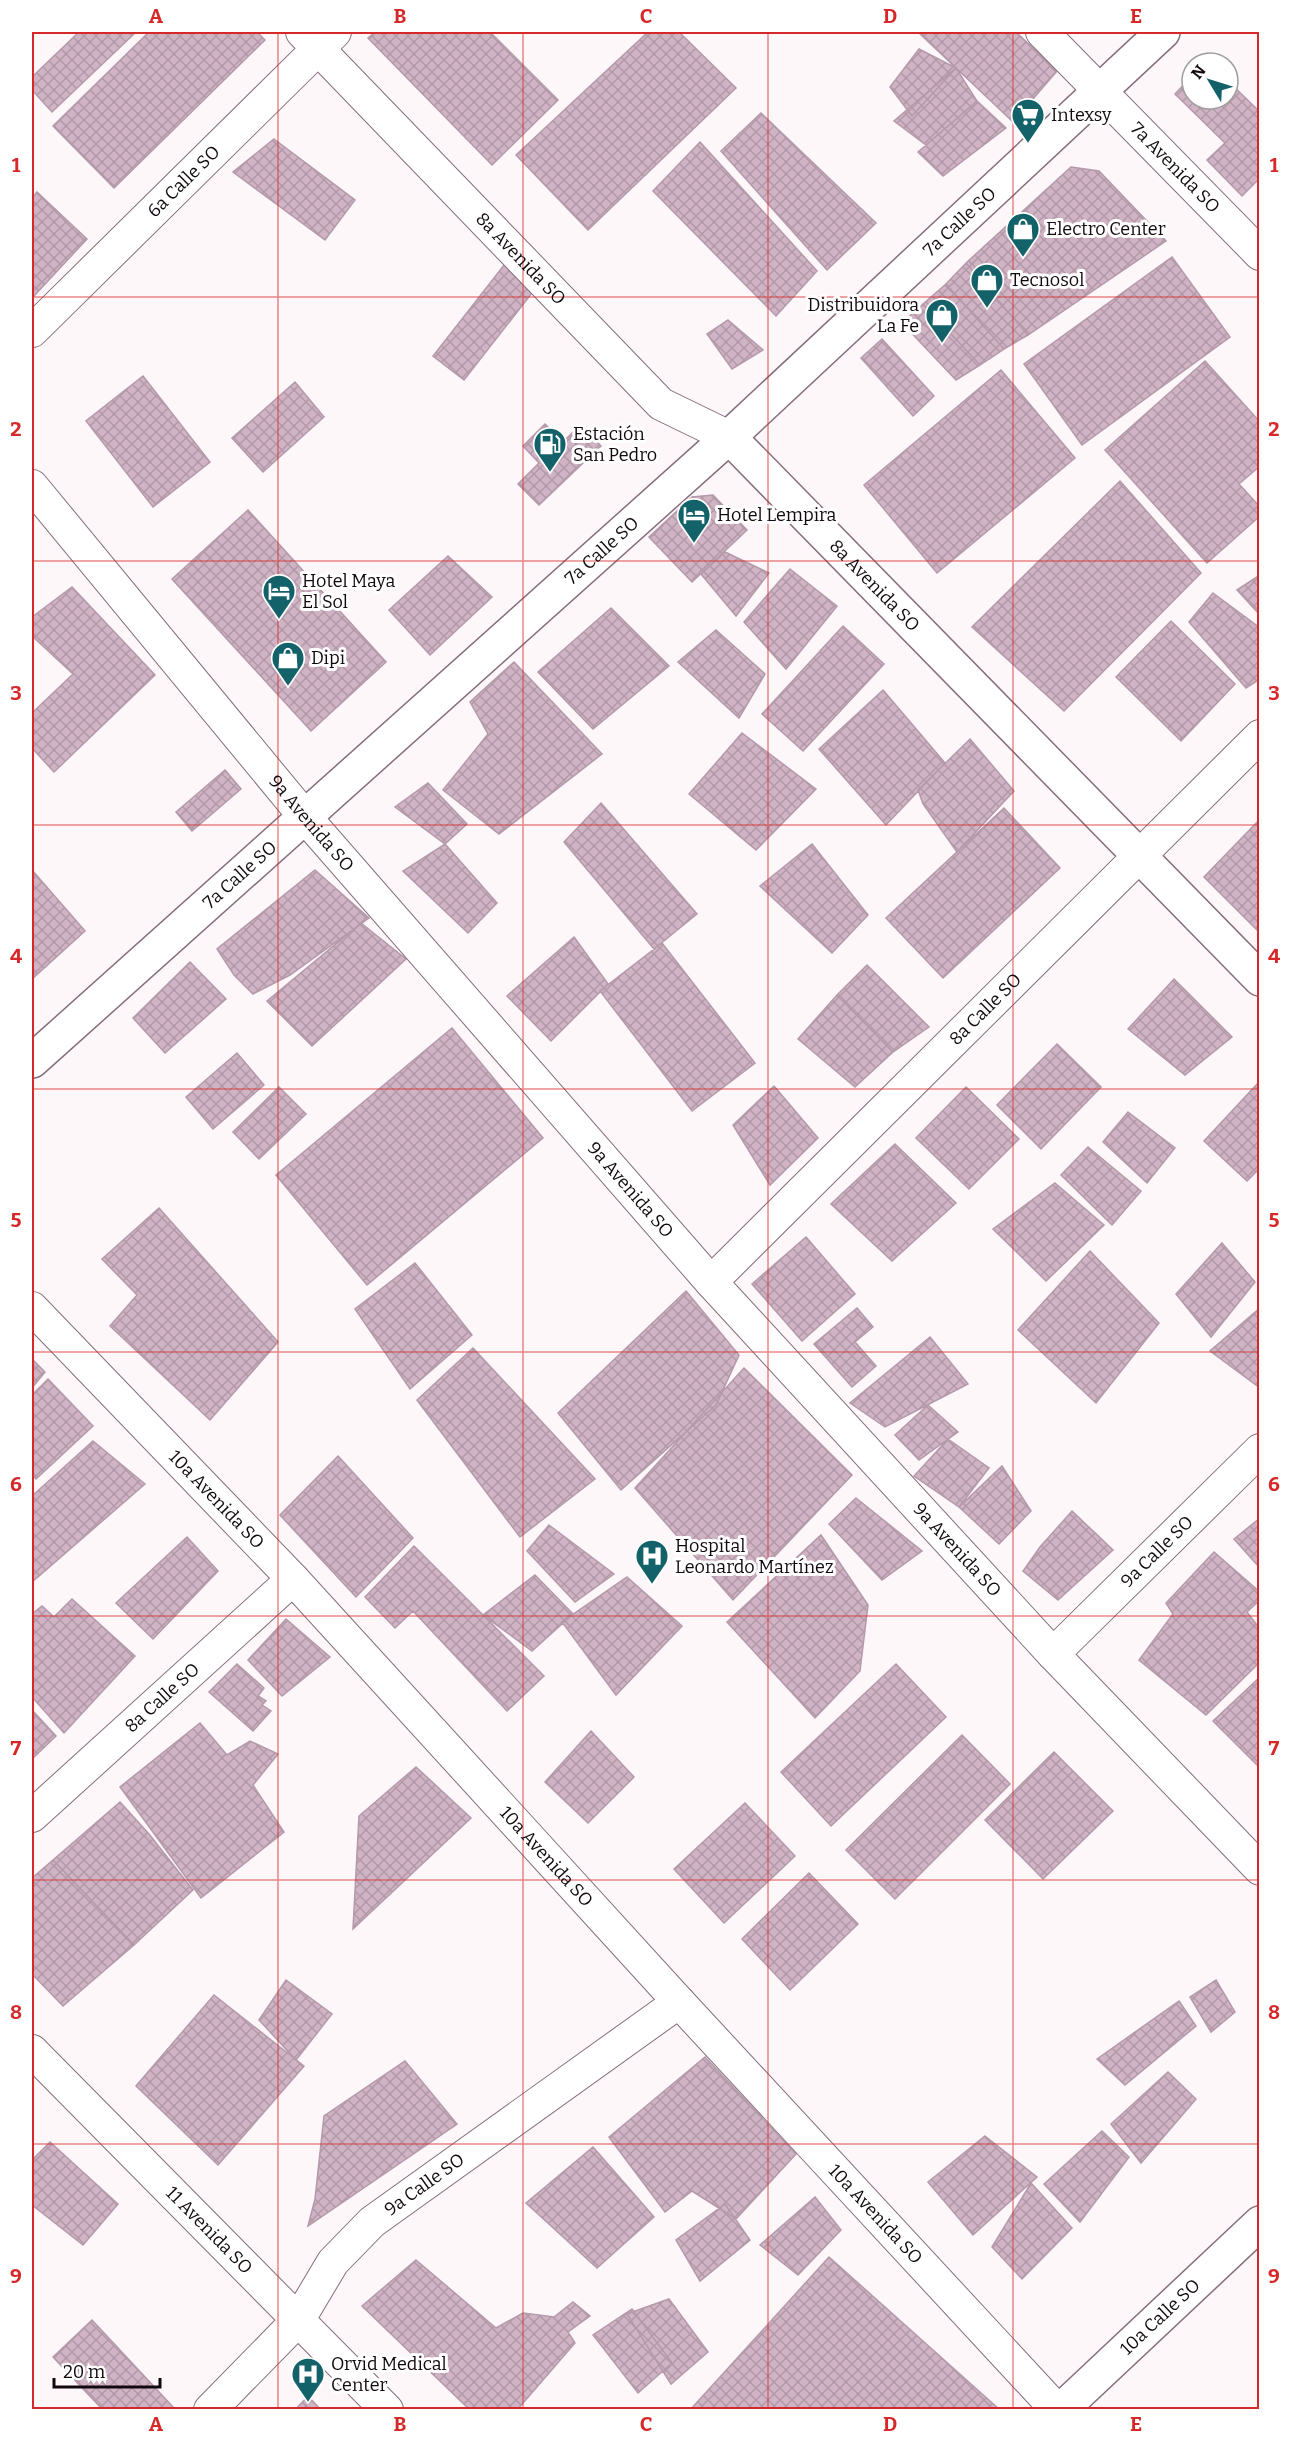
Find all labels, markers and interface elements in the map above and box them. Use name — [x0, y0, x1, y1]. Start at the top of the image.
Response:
text: A — [149, 4, 164, 28]
text: B — [394, 4, 407, 28]
text: C — [640, 4, 652, 28]
text: D — [883, 4, 897, 28]
text: E — [1130, 4, 1142, 28]
north arrow — [1180, 51, 1240, 111]
text: N — [1187, 61, 1210, 83]
supermarket icon: Intexsy — [1010, 97, 1046, 144]
place label: Intexsy — [1051, 104, 1112, 126]
street label: 7a Avenida SO — [1126, 118, 1224, 217]
street label: 6a Calle SO — [143, 141, 225, 222]
text: 1 — [12, 153, 21, 177]
text: 1 — [1270, 153, 1279, 177]
street label: 7a Calle SO — [919, 182, 1001, 261]
street label: 8a Avenida SO — [471, 208, 570, 309]
shop icon: Electro Center — [1005, 211, 1041, 258]
place label: Electro Center — [1046, 218, 1166, 240]
shop icon: Tecnosol — [969, 262, 1005, 309]
place label: Tecnosol — [1010, 269, 1084, 291]
place label: Distribuidora La Fe — [808, 294, 919, 337]
shop icon: Distribuidora La Fe — [924, 297, 960, 344]
text: 2 — [10, 417, 22, 441]
text: 2 — [1268, 417, 1280, 441]
place label: Estación San Pedro — [573, 423, 657, 466]
fuel station icon: Estación San Pedro — [532, 426, 568, 473]
hotel icon: Hotel Lempira — [676, 497, 712, 544]
place label: Hotel Lempira — [717, 504, 836, 526]
street label: 7a Calle SO — [560, 512, 643, 590]
street label: 8a Avenida SO — [825, 535, 924, 636]
place label: Hotel Maya El Sol — [302, 570, 395, 613]
hotel icon: Hotel Maya El Sol — [261, 573, 297, 620]
shop icon: Dipi — [270, 640, 306, 687]
place label: Dipi — [311, 647, 345, 669]
text: 3 — [10, 681, 22, 705]
text: 3 — [1268, 681, 1280, 705]
street label: 9a Avenida SO — [264, 771, 359, 876]
street label: 7a Calle SO — [198, 836, 281, 914]
text: 4 — [10, 944, 22, 968]
text: 4 — [1268, 944, 1280, 968]
street label: 8a Calle SO — [945, 968, 1026, 1050]
street label: 9a Avenida SO — [583, 1137, 678, 1242]
text: 5 — [11, 1208, 22, 1232]
text: 5 — [1269, 1208, 1280, 1232]
street label: 10a Avenida SO — [164, 1446, 269, 1553]
text: 6 — [10, 1472, 22, 1496]
text: 6 — [1268, 1472, 1280, 1496]
street label: 9a Avenida SO — [908, 1498, 1006, 1601]
street label: 9a Calle SO — [1116, 1511, 1198, 1592]
place label: Hospital Leonardo Martínez — [675, 1535, 834, 1578]
hospital icon: Hospital Leonardo Martínez — [634, 1538, 670, 1585]
street label: 8a Calle SO — [120, 1658, 204, 1737]
text: 7 — [11, 1736, 22, 1760]
text: 7 — [1269, 1736, 1280, 1760]
street label: 10a Avenida SO — [495, 1802, 598, 1911]
text: 8 — [10, 2000, 22, 2024]
text: 8 — [1268, 2000, 1280, 2024]
street label: 9a Calle SO — [380, 2148, 469, 2221]
street label: 10a Avenida SO — [824, 2160, 927, 2269]
street label: 11 Avenida SO — [161, 2182, 257, 2278]
text: 9 — [10, 2264, 22, 2288]
text: 9 — [1268, 2264, 1280, 2288]
street label: 10a Calle SO — [1116, 2274, 1205, 2360]
scale bar — [54, 2351, 160, 2389]
place label: Orvid Medical Center — [331, 2353, 447, 2396]
hospital icon: Orvid Medical Center — [290, 2356, 326, 2403]
text: 20 m — [63, 2361, 105, 2383]
text: A — [149, 2412, 164, 2436]
text: B — [394, 2412, 407, 2436]
text: C — [640, 2412, 652, 2436]
text: D — [883, 2412, 897, 2436]
text: E — [1130, 2412, 1142, 2436]

